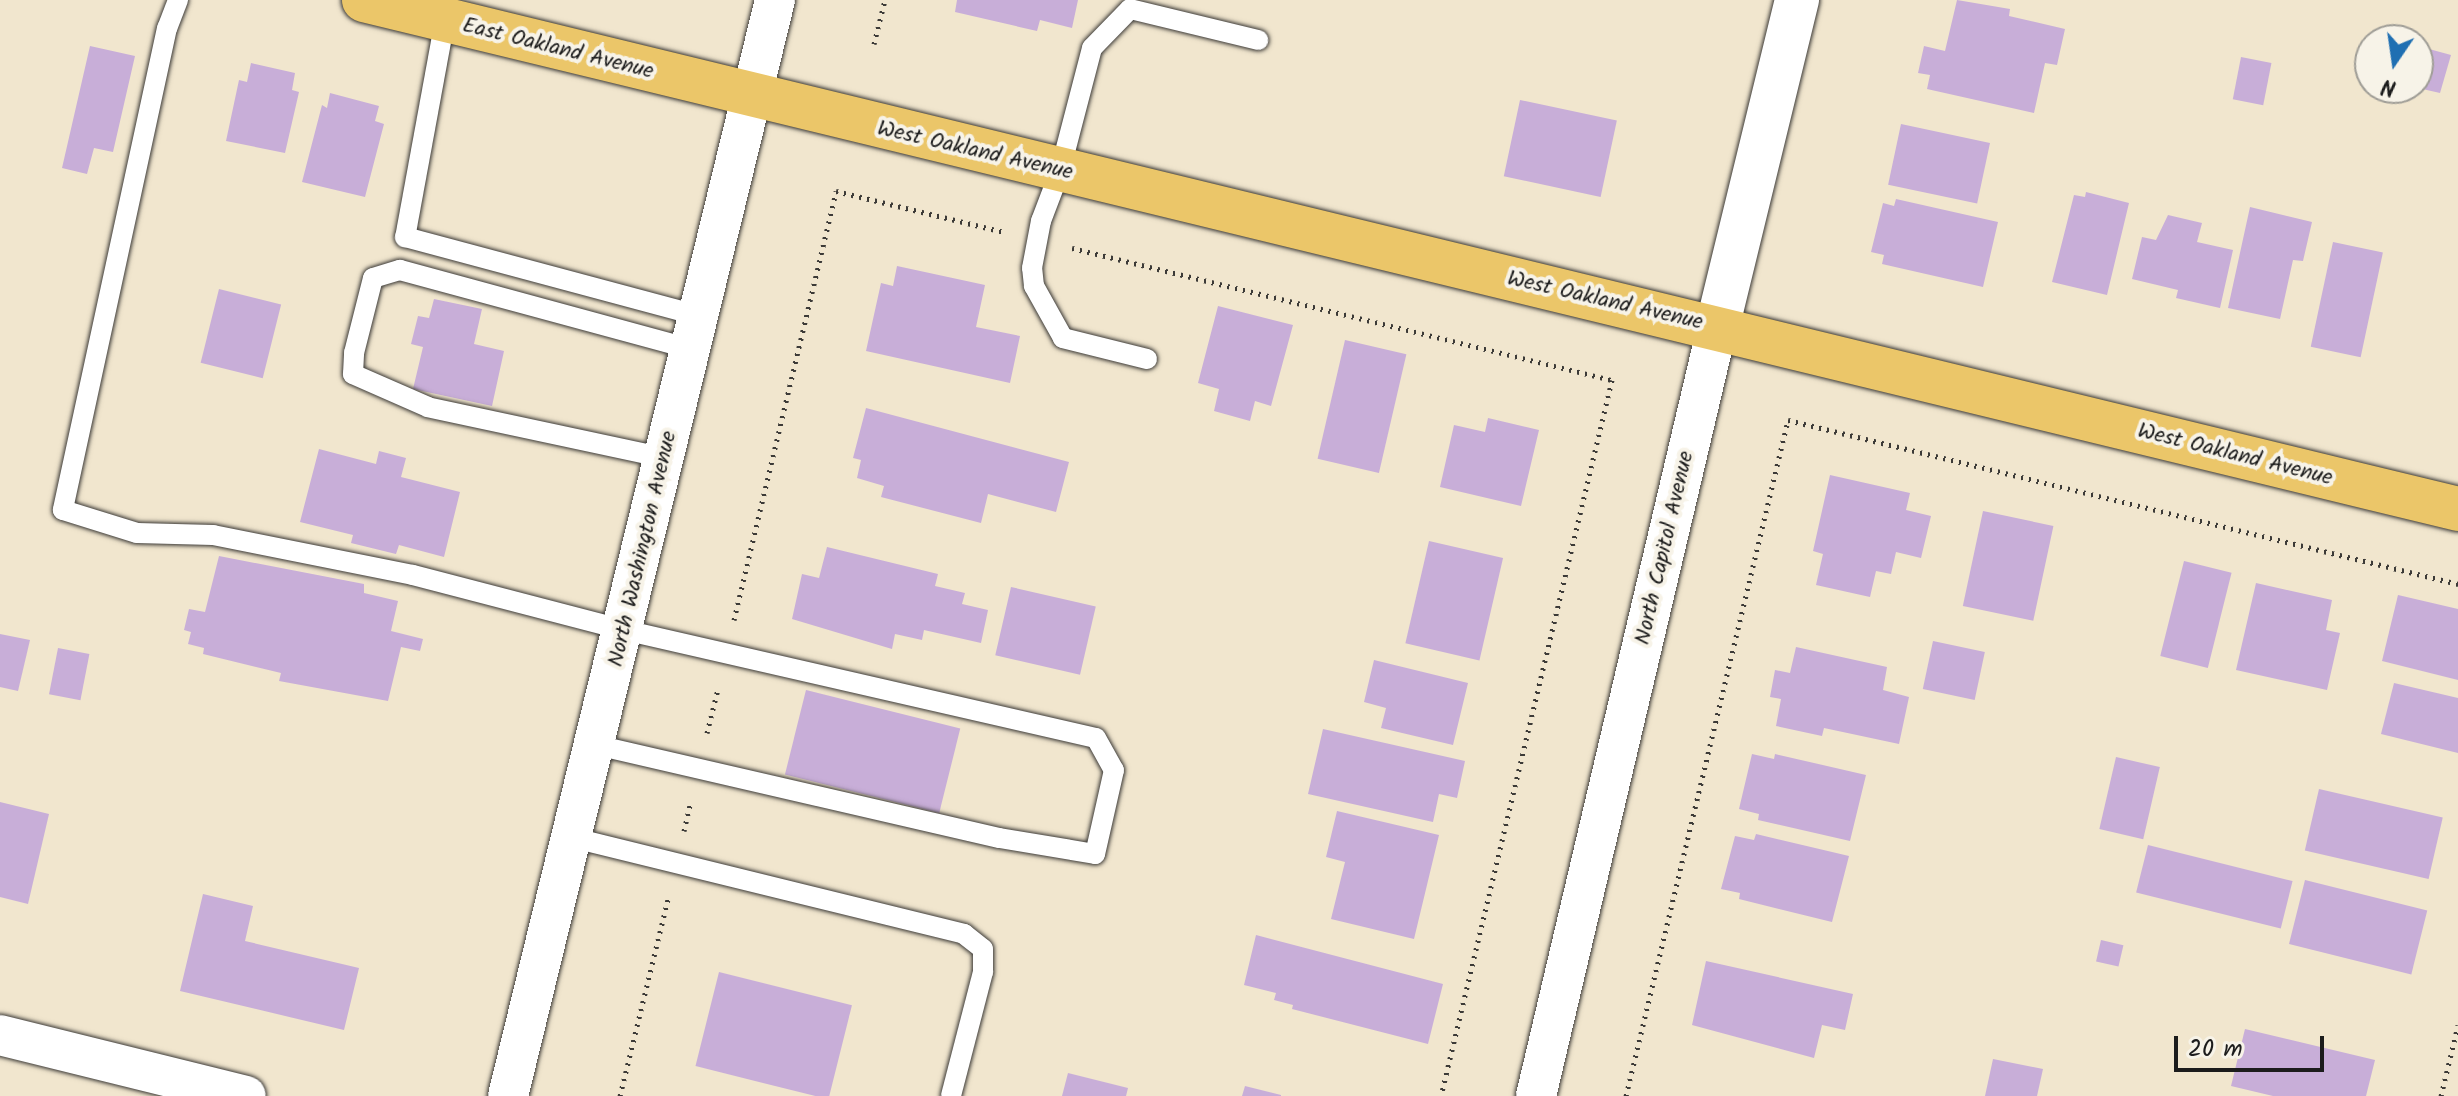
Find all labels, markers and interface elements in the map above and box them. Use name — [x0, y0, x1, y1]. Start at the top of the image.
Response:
street label: East Oakland Avenue — [460, 12, 656, 86]
north arrow — [2354, 24, 2434, 104]
text: N — [2378, 67, 2400, 105]
street label: West Oakland Avenue — [875, 116, 1075, 186]
street label: West Oakland Avenue — [1505, 266, 1705, 336]
street label: West Oakland Avenue — [2135, 418, 2335, 492]
street label: North Washington Avenue — [603, 429, 683, 669]
street label: North Capitol Avenue — [1630, 449, 1700, 647]
scale bar — [2178, 1020, 2328, 1070]
text: 20 m — [2188, 1030, 2243, 1069]

